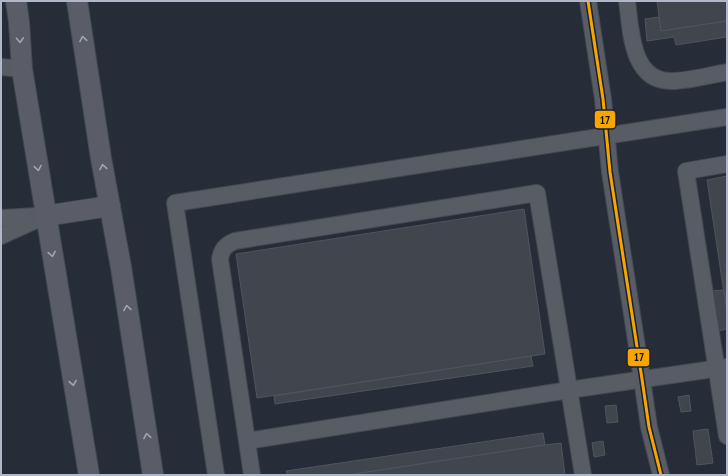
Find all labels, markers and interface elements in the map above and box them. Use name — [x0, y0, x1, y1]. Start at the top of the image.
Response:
one-way arrow — [79, 36, 88, 42]
one-way arrow — [16, 37, 25, 43]
line badge: 17 — [594, 110, 616, 129]
text: 17 — [600, 113, 610, 127]
one-way arrow — [99, 164, 108, 171]
one-way arrow — [33, 165, 42, 172]
one-way arrow — [47, 251, 56, 257]
one-way arrow — [123, 305, 132, 311]
line badge: 17 — [627, 348, 650, 367]
text: 17 — [634, 350, 644, 364]
one-way arrow — [69, 379, 77, 386]
one-way arrow — [143, 433, 152, 440]

